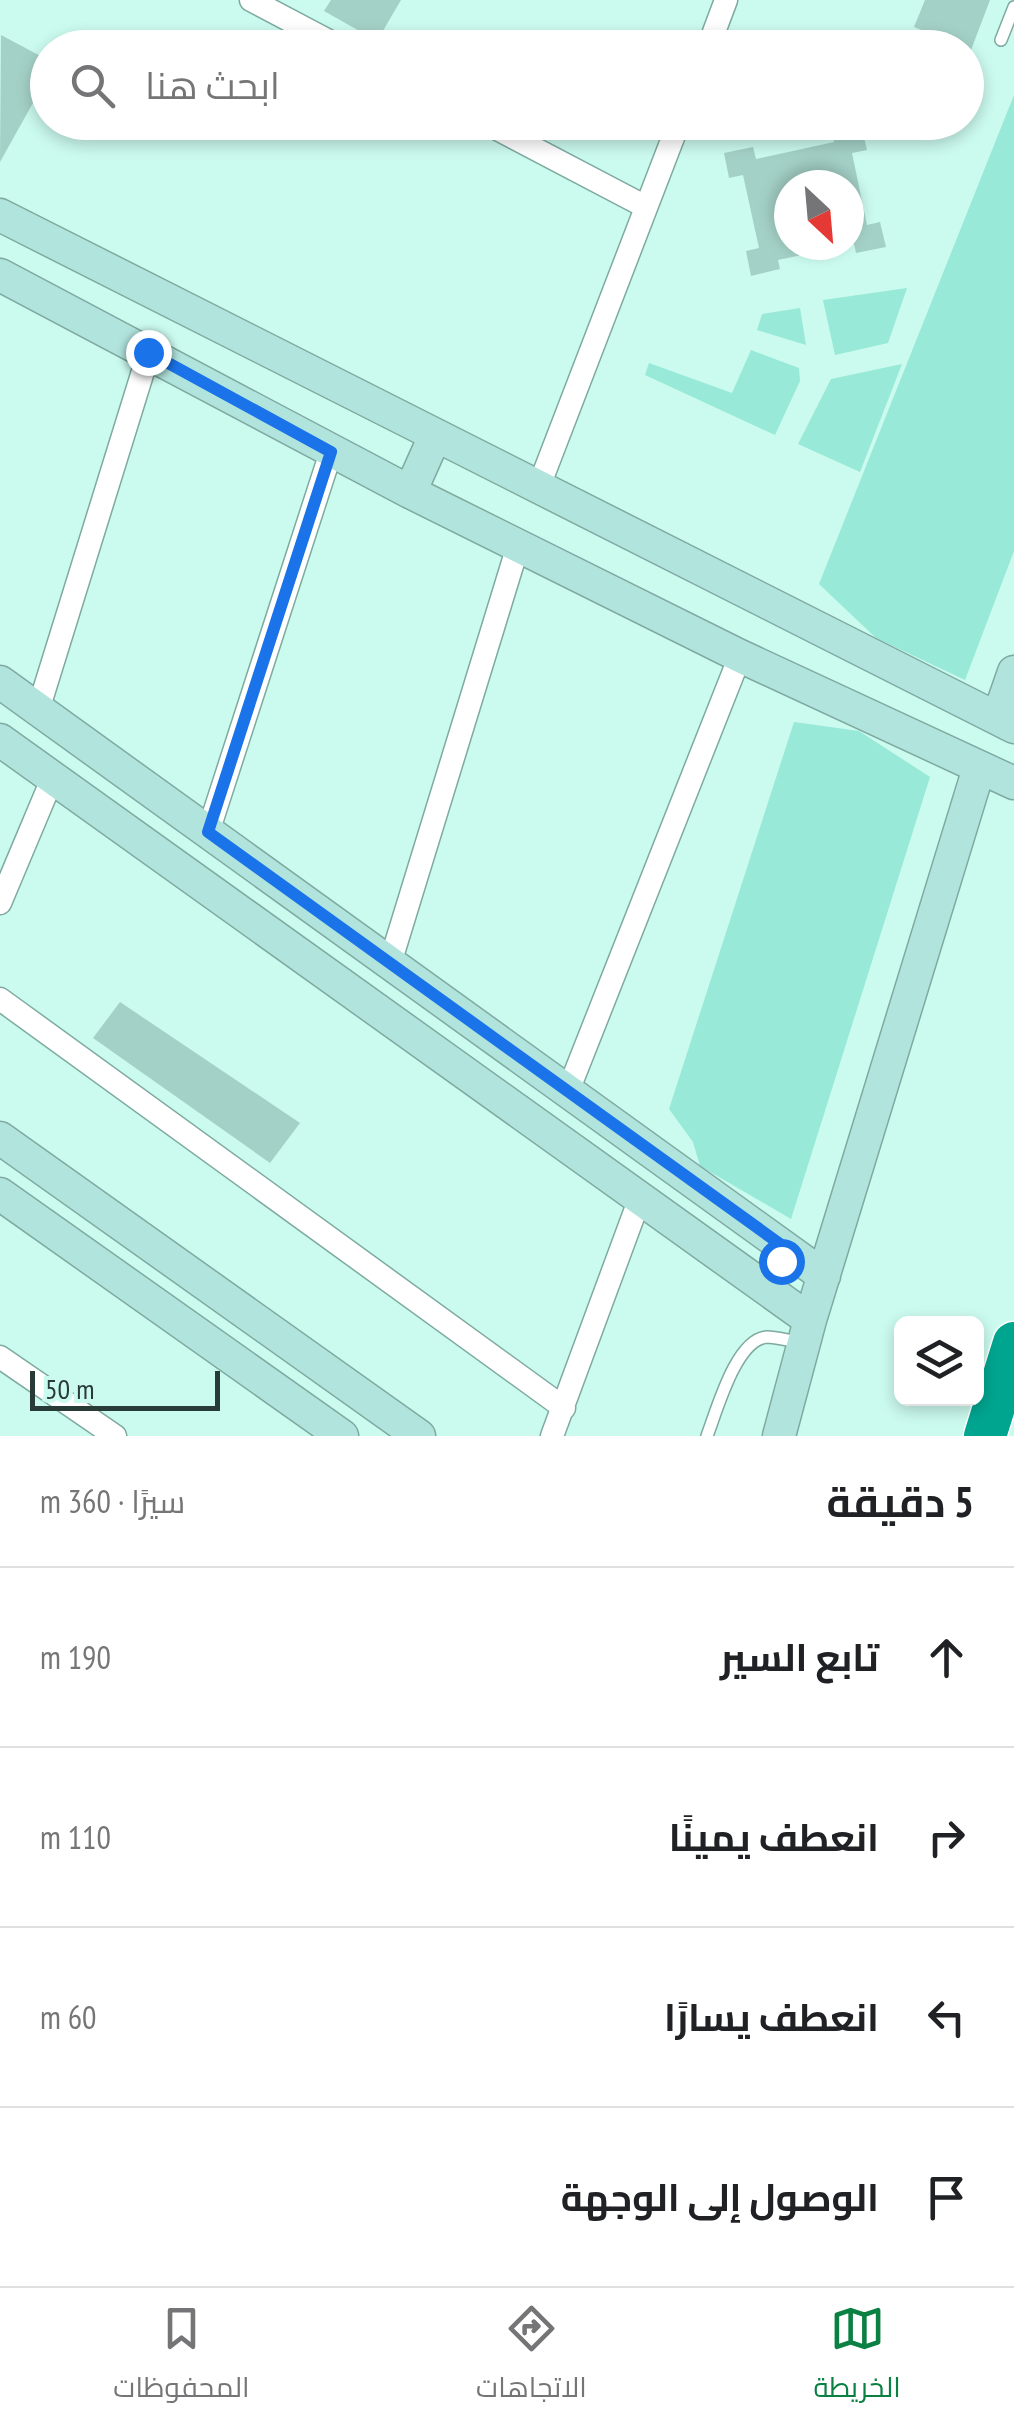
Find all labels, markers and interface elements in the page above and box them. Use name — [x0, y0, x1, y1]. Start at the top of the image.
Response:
search box — [30, 30, 984, 140]
icon: search — [65, 58, 120, 113]
text: ابحث هنا — [145, 60, 280, 109]
north arrow — [774, 170, 864, 260]
route end — [126, 330, 172, 376]
route start — [759, 1239, 805, 1285]
map controls — [894, 1316, 984, 1406]
button: layers — [894, 1316, 984, 1406]
scale bar — [30, 1366, 220, 1410]
text: 50 m — [45, 1370, 94, 1407]
text: 5 دقيقة — [827, 1474, 974, 1529]
text: سيرًا · 360 m — [40, 1480, 185, 1522]
icon: ahead — [919, 1630, 974, 1685]
text: تابع السير — [720, 1632, 879, 1681]
text: 190 m — [40, 1636, 111, 1678]
icon: right — [919, 1810, 974, 1865]
text: انعطف يمينًا — [669, 1812, 879, 1861]
text: 110 m — [40, 1816, 111, 1858]
icon: left — [919, 1990, 974, 2045]
text: انعطف يسارًا — [664, 1992, 879, 2041]
text: 60 m — [40, 1996, 96, 2038]
icon: arrive — [919, 2170, 974, 2225]
text: الوصول إلى الوجهة — [561, 2172, 879, 2221]
tab: المحفوظات — [113, 2301, 250, 2413]
tab: الاتجاهات — [476, 2301, 587, 2413]
tab: الخريطة — [813, 2301, 901, 2413]

